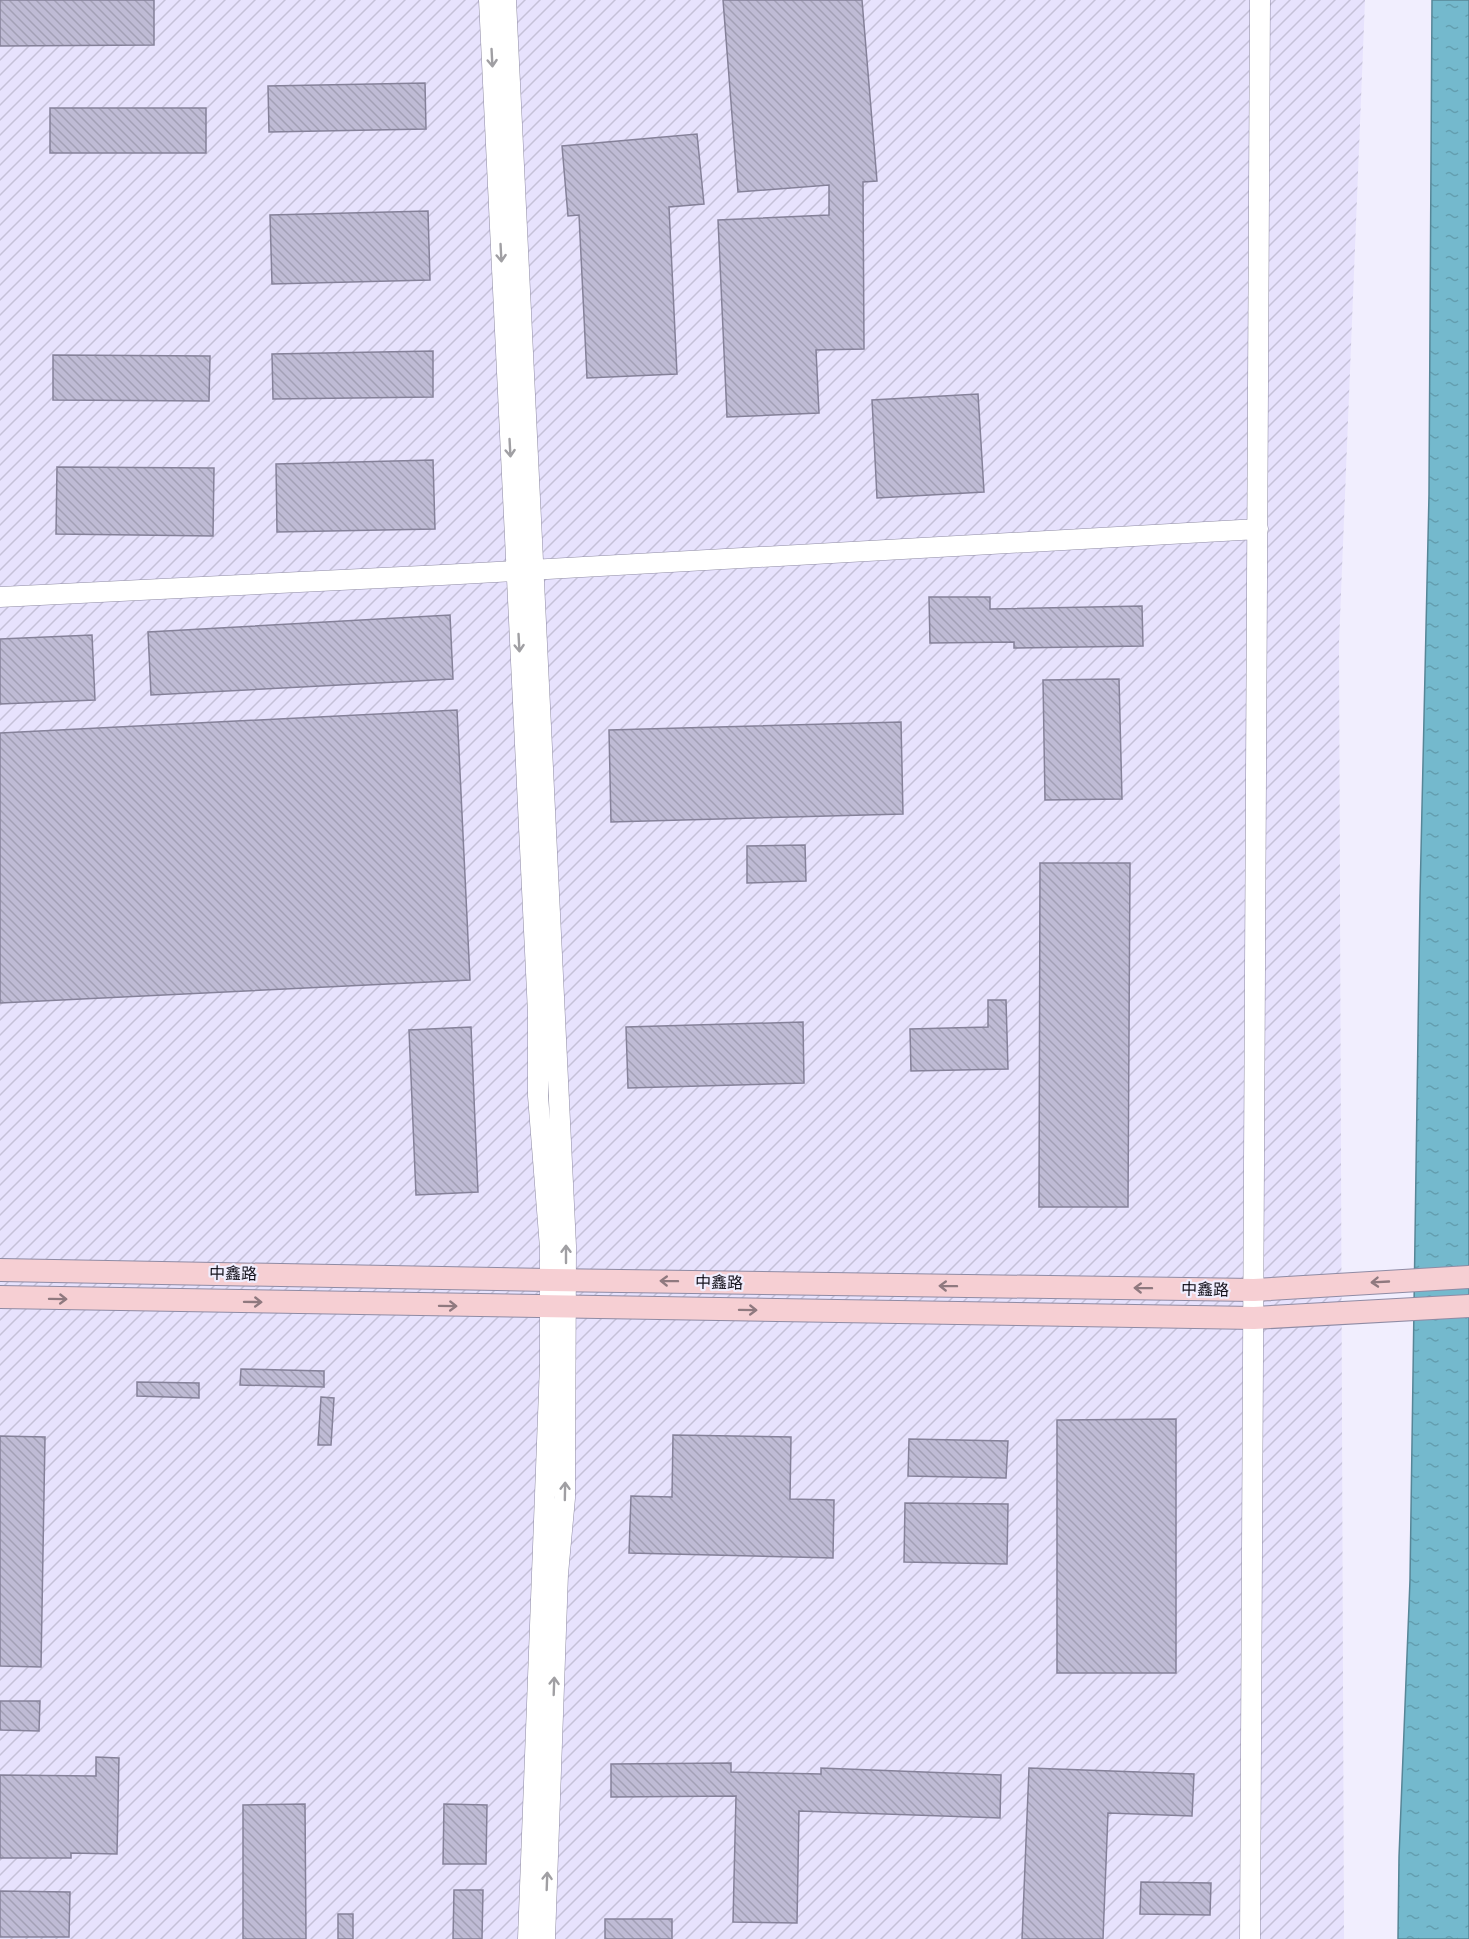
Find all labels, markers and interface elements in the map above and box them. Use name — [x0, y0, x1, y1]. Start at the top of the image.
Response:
one-way arrow — [486, 48, 497, 68]
one-way arrow — [495, 243, 506, 263]
one-way arrow — [505, 438, 516, 457]
one-way arrow — [514, 632, 525, 652]
one-way arrow — [560, 1245, 572, 1265]
street label: 中鑫路 — [209, 1262, 257, 1284]
street label: 中鑫路 — [695, 1271, 743, 1293]
one-way arrow — [659, 1276, 679, 1287]
one-way arrow — [1370, 1277, 1390, 1288]
street label: 中鑫路 — [1181, 1278, 1229, 1300]
one-way arrow — [938, 1280, 958, 1291]
one-way arrow — [1133, 1283, 1153, 1294]
one-way arrow — [48, 1293, 68, 1304]
one-way arrow — [243, 1297, 263, 1308]
one-way arrow — [438, 1300, 458, 1311]
one-way arrow — [738, 1304, 758, 1316]
one-way arrow — [559, 1482, 570, 1502]
one-way arrow — [548, 1676, 560, 1696]
one-way arrow — [541, 1871, 553, 1891]

